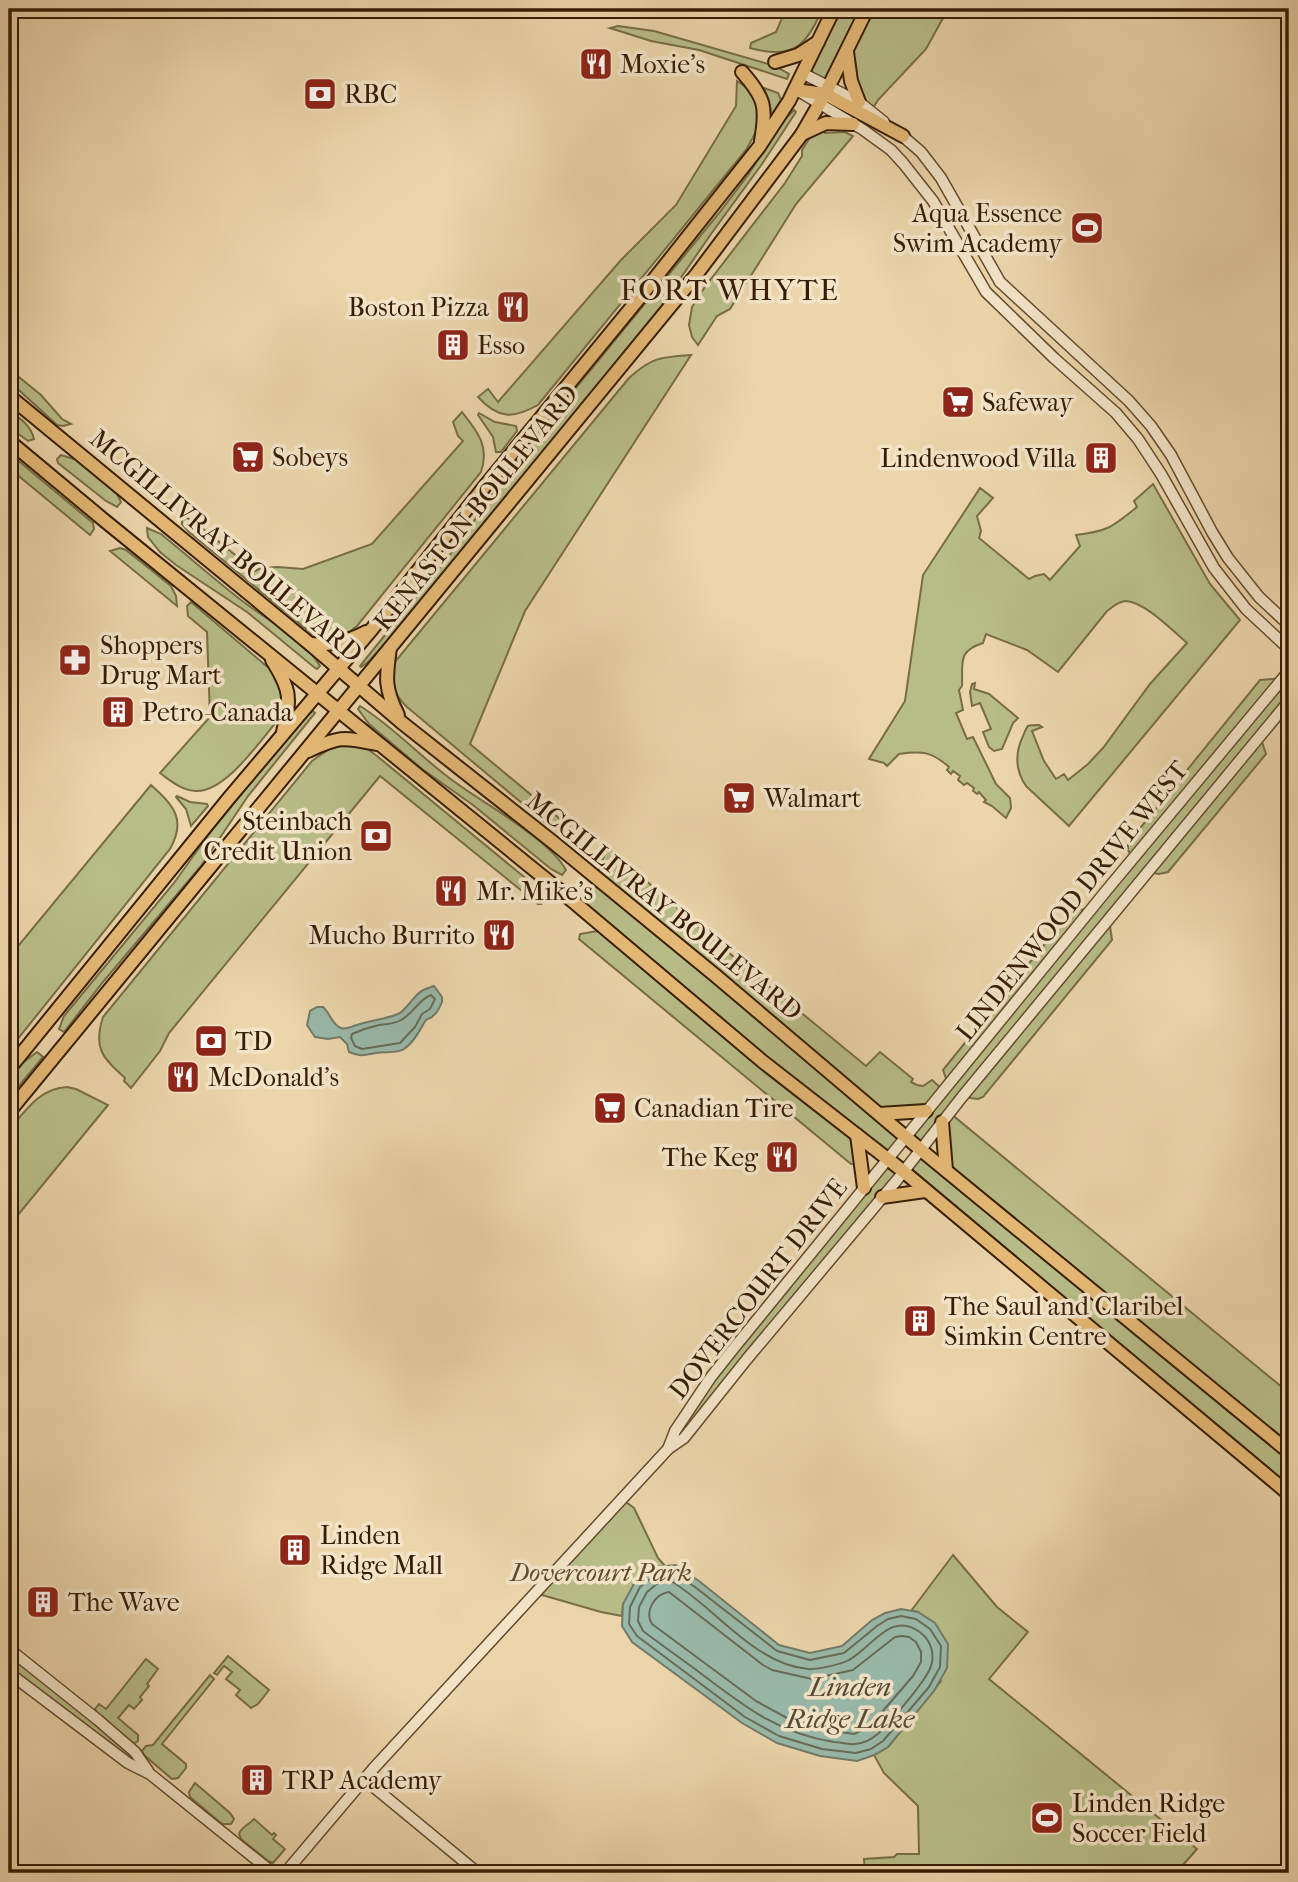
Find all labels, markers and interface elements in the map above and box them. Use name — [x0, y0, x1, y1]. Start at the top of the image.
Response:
restaurant icon: Moxie's — [577, 45, 615, 83]
place label: Moxie's — [620, 49, 705, 80]
bank icon: RBC — [301, 75, 339, 113]
place label: RBC — [344, 79, 397, 110]
place label: Aqua Essence Swim Academy — [893, 198, 1063, 259]
sports icon: Aqua Essence Swim Academy — [1068, 209, 1106, 247]
district label: FORT WHYTE — [620, 273, 840, 308]
restaurant icon: Boston Pizza — [494, 288, 532, 326]
place label: Boston Pizza — [348, 292, 490, 323]
building icon: Esso — [434, 326, 472, 364]
place label: Esso — [477, 330, 525, 361]
street label: KENASTON BOULEVARD — [367, 379, 585, 637]
supermarket icon: Safeway — [939, 383, 977, 421]
place label: Safeway — [982, 387, 1074, 418]
street label: MCGILLIVRAY BOULEVARD — [83, 423, 369, 669]
supermarket icon: Sobeys — [229, 438, 267, 476]
building icon: Lindenwood Villa — [1082, 439, 1120, 477]
place label: Sobeys — [272, 442, 348, 473]
place label: Lindenwood Villa — [880, 443, 1077, 474]
place label: Shoppers Drug Mart — [100, 630, 222, 691]
pharmacy icon: Shoppers Drug Mart — [56, 641, 94, 679]
building icon: Petro-Canada — [99, 693, 137, 731]
place label: Petro-Canada — [142, 697, 294, 728]
street label: LINDENWOOD DRIVE WEST — [949, 754, 1195, 1047]
supermarket icon: Walmart — [720, 779, 758, 817]
place label: Walmart — [763, 783, 862, 814]
street label: MCGILLIVRAY BOULEVARD — [520, 785, 808, 1027]
place label: Steinbach Credit Union — [203, 806, 352, 867]
bank icon: Steinbach Credit Union — [357, 817, 395, 855]
restaurant icon: Mr. Mike's — [432, 872, 470, 910]
place label: Mr. Mike's — [476, 876, 593, 907]
restaurant icon: Mucho Burrito — [480, 916, 518, 954]
place label: Mucho Burrito — [309, 920, 475, 951]
bank icon: TD — [192, 1022, 230, 1060]
place label: TD — [235, 1026, 272, 1057]
restaurant icon: McDonald's — [164, 1058, 202, 1096]
place label: McDonald's — [208, 1062, 339, 1093]
supermarket icon: Canadian Tire — [591, 1089, 629, 1127]
place label: Canadian Tire — [634, 1093, 794, 1124]
restaurant icon: The Keg — [763, 1138, 801, 1176]
place label: The Keg — [662, 1142, 759, 1173]
street label: DOVERCOURT DRIVE — [662, 1172, 854, 1405]
place label: The Saul and Claribel Simkin Centre — [944, 1291, 1183, 1352]
building icon: The Saul and Claribel Simkin Centre — [901, 1302, 939, 1340]
place label: Linden Ridge Mall — [320, 1520, 443, 1581]
building icon: Linden Ridge Mall — [276, 1531, 314, 1569]
park label: Dovercourt Park — [508, 1557, 692, 1588]
building icon: The Wave — [24, 1583, 62, 1621]
place label: The Wave — [68, 1587, 180, 1618]
water label: Linden Ridge Lake — [784, 1670, 915, 1735]
building icon: TRP Academy — [238, 1761, 276, 1799]
place label: TRP Academy — [282, 1765, 443, 1796]
place label: Linden Ridge Soccer Field — [1072, 1788, 1225, 1849]
sports icon: Linden Ridge Soccer Field — [1028, 1799, 1066, 1837]

